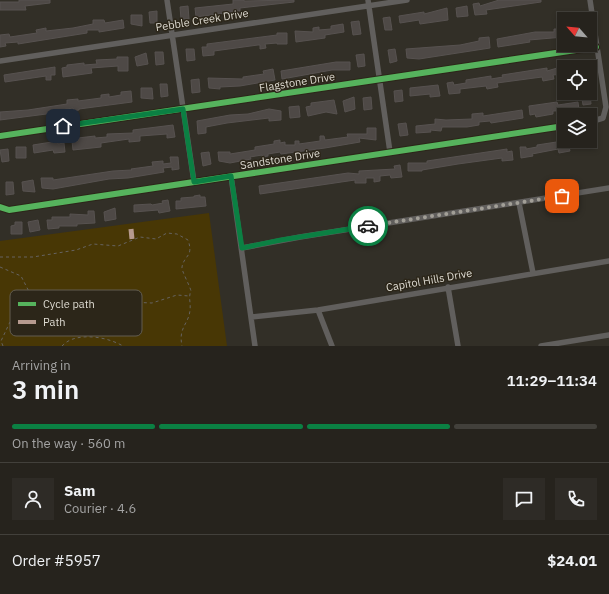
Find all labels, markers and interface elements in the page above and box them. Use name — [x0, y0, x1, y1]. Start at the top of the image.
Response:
street label: Pebble Creek Drive — [155, 6, 249, 34]
north arrow — [557, 12, 597, 52]
map controls — [557, 12, 597, 148]
button: locate — [557, 60, 597, 100]
street label: Flagstone Drive — [258, 69, 336, 95]
button: layers — [557, 108, 597, 148]
pin — [46, 109, 80, 143]
icon: home — [52, 115, 74, 137]
street label: Sandstone Drive — [239, 146, 321, 172]
pin — [545, 179, 579, 213]
icon: bag — [551, 185, 573, 207]
courier — [348, 206, 388, 246]
icon: car — [357, 215, 379, 237]
street label: Capitol Hills Drive — [385, 266, 473, 294]
legend — [10, 290, 142, 336]
text: Cycle path — [43, 297, 95, 311]
text: Path — [43, 315, 66, 329]
text: Arriving in — [12, 357, 71, 374]
text: 11:29–11:34 — [507, 371, 597, 390]
text: 3 min — [12, 372, 79, 406]
text: On the way · 560 m — [12, 435, 125, 452]
button: person — [12, 478, 54, 520]
button: chat — [503, 478, 545, 520]
button: phone — [555, 478, 597, 520]
text: Sam — [64, 481, 95, 500]
text: Courier · 4.6 — [64, 500, 136, 517]
text: Order #5957 — [12, 551, 101, 570]
text: $24.01 — [547, 551, 597, 570]

